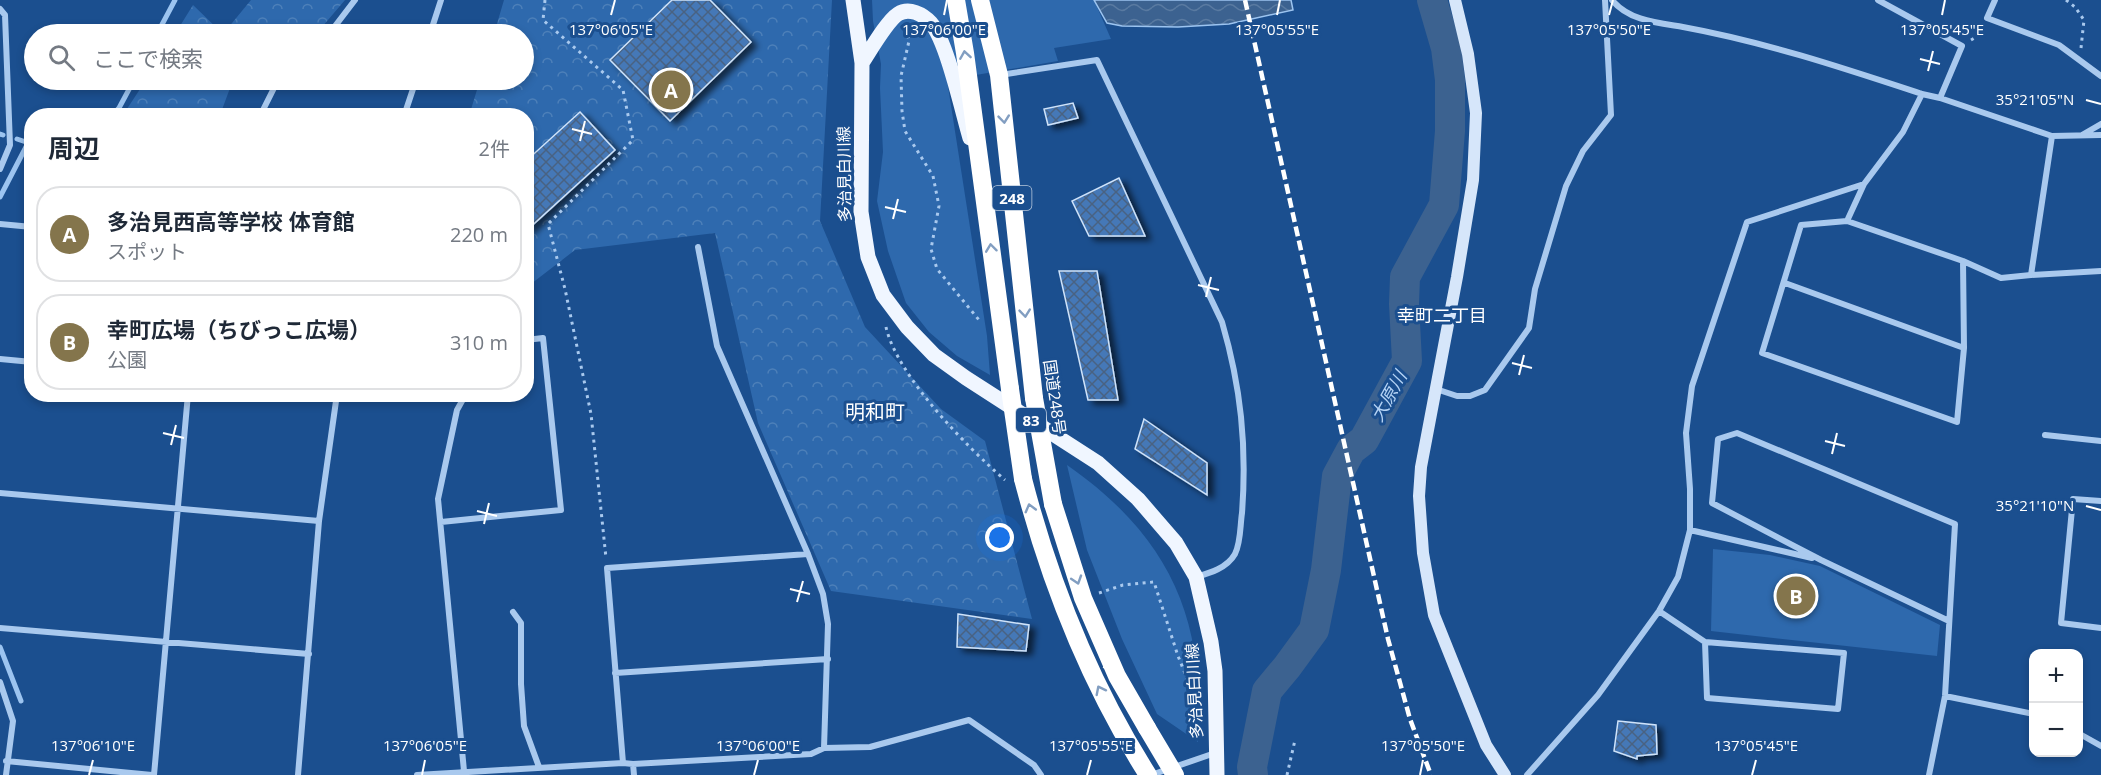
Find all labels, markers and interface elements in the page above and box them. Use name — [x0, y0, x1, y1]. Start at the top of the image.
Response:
text: 137°06'05"E — [569, 19, 653, 39]
text: 137°06'00"E — [902, 19, 986, 39]
text: 137°05'55"E — [1235, 19, 1319, 39]
text: 137°05'50"E — [1567, 19, 1651, 39]
text: 137°05'45"E — [1900, 19, 1984, 39]
search box — [24, 24, 534, 90]
icon: search — [45, 41, 78, 74]
text: ここで検索 — [93, 43, 203, 73]
one-way arrow — [960, 50, 972, 59]
pin: A — [652, 68, 690, 112]
text: 35°21'05"N — [1996, 89, 2074, 109]
one-way arrow — [997, 114, 1009, 123]
street label: 多治見白川線 — [832, 126, 856, 222]
text: 周辺 — [48, 130, 100, 166]
text: 2件 — [479, 135, 510, 162]
road number: 248 — [992, 186, 1032, 210]
text: 多治見西高等学校 体育館 — [107, 206, 355, 236]
text: A — [63, 221, 76, 248]
text: 220 m — [450, 221, 508, 248]
text: スポット — [107, 238, 187, 265]
one-way arrow — [985, 243, 997, 252]
district label: 幸町二丁目 — [1397, 303, 1487, 327]
one-way arrow — [1018, 308, 1031, 317]
text: 幸町広場（ちびっこ広場） — [107, 314, 371, 344]
text: B — [63, 329, 76, 356]
text: 310 m — [450, 329, 508, 356]
text: 公園 — [107, 346, 147, 373]
street label: 国道248号 — [1039, 358, 1071, 436]
water label: 大原川 — [1364, 365, 1413, 425]
district label: 明和町 — [845, 398, 905, 425]
road number: 83 — [1016, 408, 1046, 432]
text: 35°21'10"N — [1996, 495, 2074, 515]
one-way arrow — [1025, 503, 1038, 513]
your location — [985, 523, 1014, 552]
one-way arrow — [1070, 574, 1083, 585]
pin: B — [1776, 574, 1816, 618]
street label: 多治見白川線 — [1181, 642, 1207, 740]
map controls — [2029, 649, 2083, 757]
button: + — [2029, 649, 2083, 703]
one-way arrow — [1096, 685, 1107, 696]
button: − — [2029, 703, 2083, 757]
text: 137°06'10"E — [51, 735, 135, 755]
text: 137°06'05"E — [383, 735, 467, 755]
text: 137°06'00"E — [716, 735, 800, 755]
text: 137°05'55"E — [1049, 735, 1133, 755]
text: 137°05'50"E — [1381, 735, 1465, 755]
text: 137°05'45"E — [1714, 735, 1798, 755]

